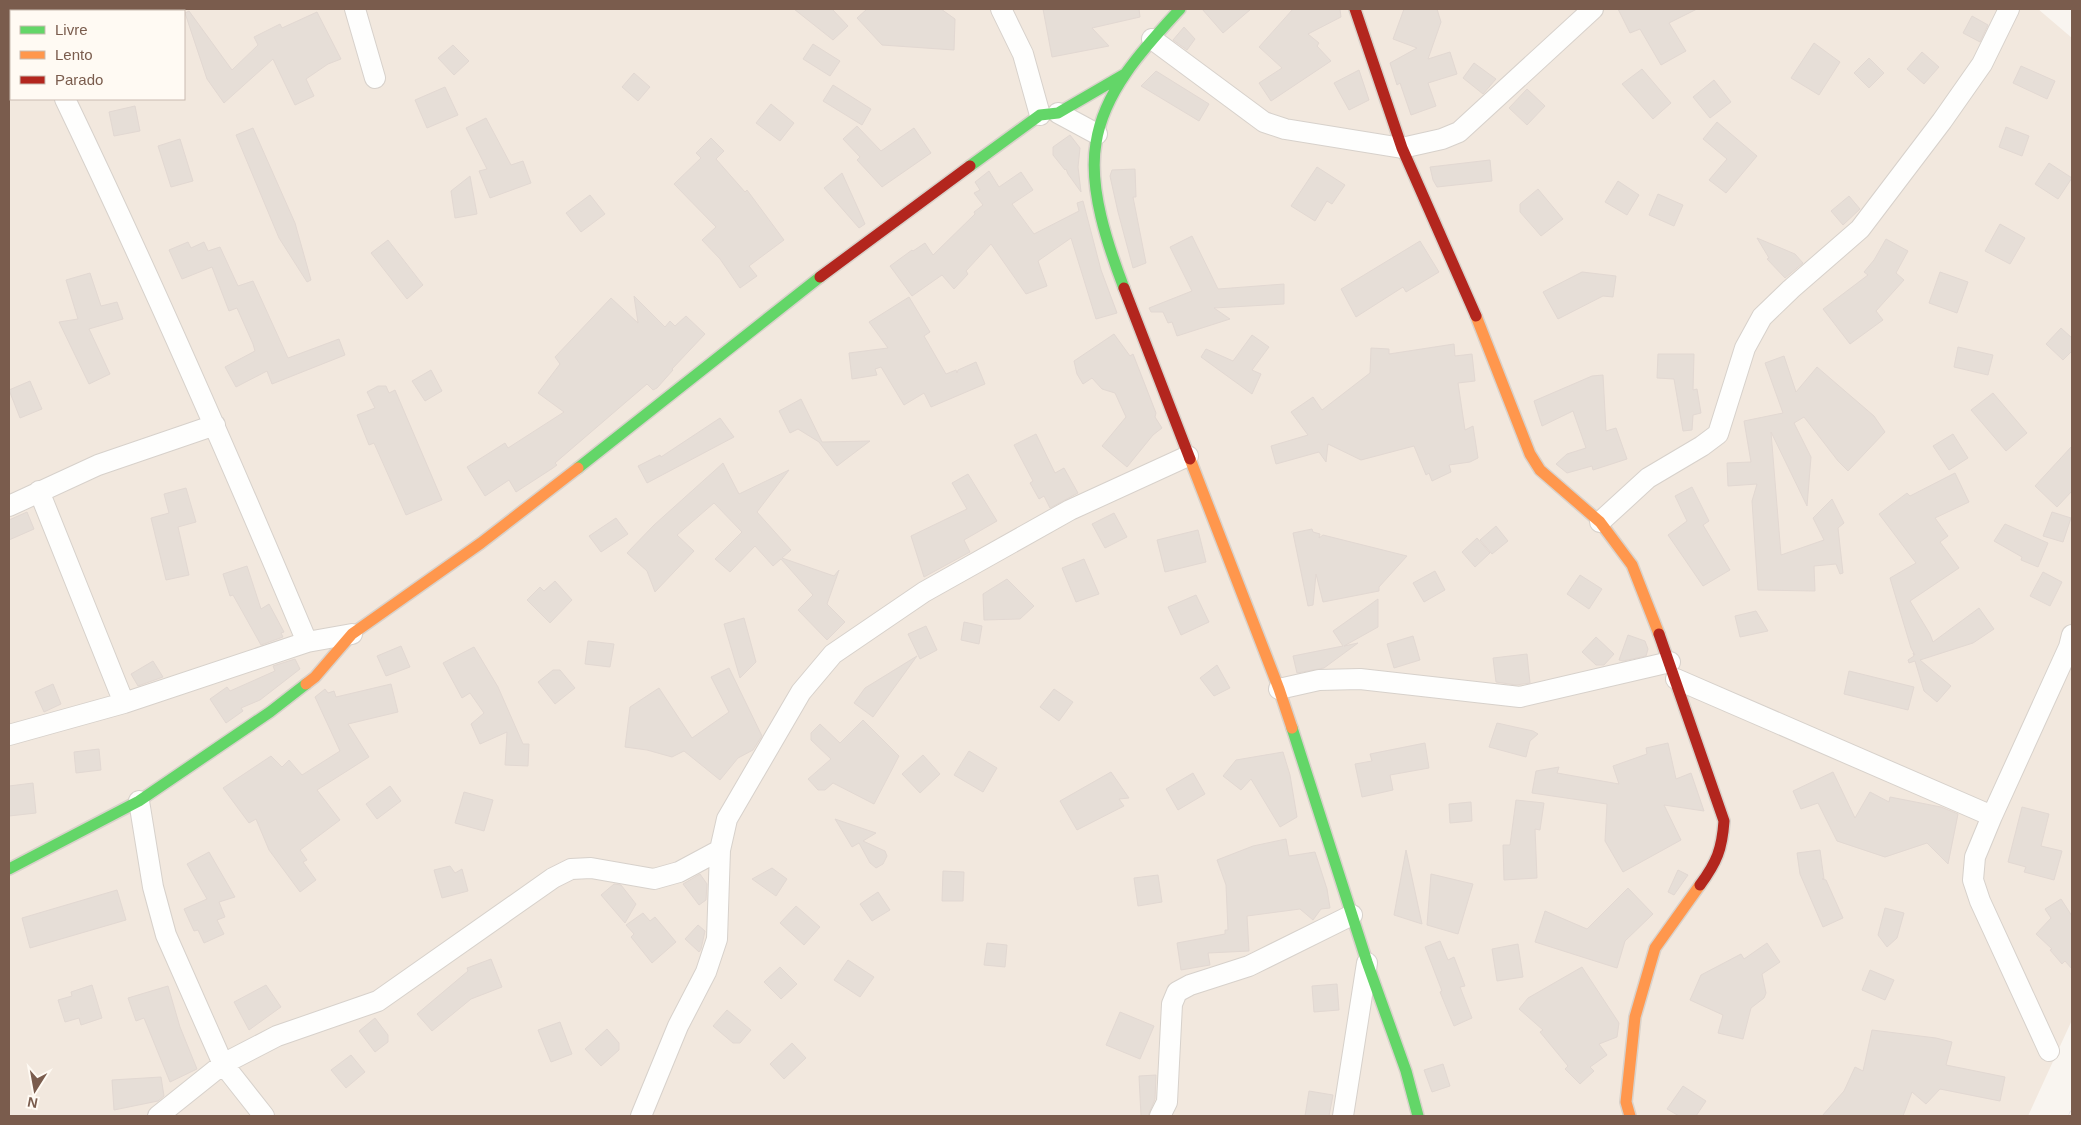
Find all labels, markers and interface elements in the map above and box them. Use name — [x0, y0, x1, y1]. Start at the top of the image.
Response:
legend — [10, 10, 185, 100]
text: Livre — [55, 21, 88, 38]
text: Lento — [55, 46, 93, 63]
text: Parado — [55, 71, 103, 88]
north arrow — [10, 1065, 60, 1115]
text: N — [26, 1094, 39, 1112]

